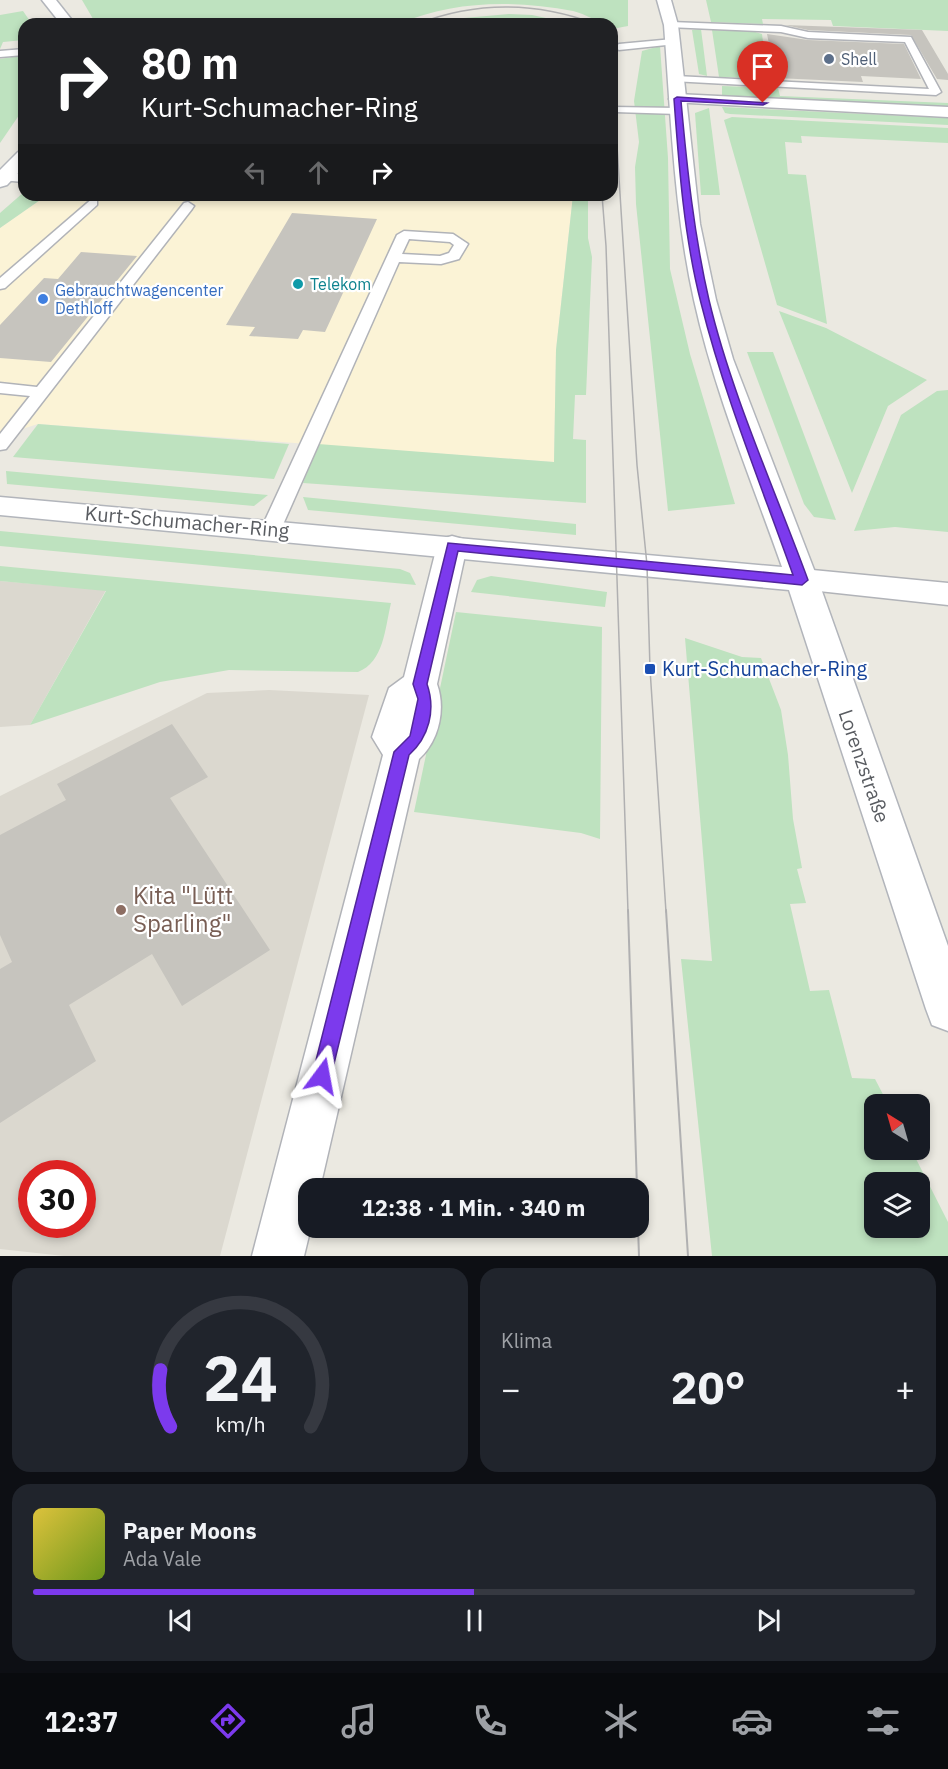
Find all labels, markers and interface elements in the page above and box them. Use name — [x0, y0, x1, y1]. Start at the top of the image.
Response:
text: 80 m — [141, 36, 239, 91]
pin — [737, 41, 788, 103]
icon: right — [42, 42, 120, 120]
place label: Shell — [841, 49, 877, 69]
icon: arrive — [746, 50, 779, 83]
marker: Shell — [822, 52, 836, 66]
text: Kurt-Schumacher-Ring — [141, 89, 418, 124]
icon: left — [239, 156, 272, 189]
icon: ahead — [302, 156, 335, 189]
icon: right — [365, 156, 398, 189]
place label: Telekom — [310, 274, 371, 294]
marker: Telekom — [291, 277, 305, 291]
place label: Gebrauchtwagencenter Dethloff — [55, 280, 223, 318]
marker: Gebrauchtwagencenter Dethloff — [36, 292, 50, 306]
street label: Kurt-Schumacher-Ring — [84, 499, 291, 544]
place label: Kurt-Schumacher-Ring — [662, 655, 867, 682]
marker: Kurt-Schumacher-Ring — [643, 662, 657, 676]
street label: Lorenzstraße — [832, 706, 896, 826]
place label: Kita "Lütt Sparling" — [133, 879, 233, 939]
marker: Kita "Lütt Sparling" — [114, 903, 128, 917]
position arrow — [290, 1044, 354, 1108]
north arrow — [864, 1094, 930, 1160]
map controls — [864, 1094, 930, 1238]
speed limit sign: 30 — [18, 1160, 96, 1238]
button: layers — [864, 1172, 930, 1238]
text: 12:38 · 1 Min. · 340 m — [362, 1193, 585, 1222]
text: Klima — [501, 1327, 552, 1354]
text: 24 — [203, 1337, 277, 1418]
text: 20° — [670, 1358, 746, 1416]
text: − — [501, 1367, 521, 1410]
text: + — [895, 1367, 915, 1410]
text: km/h — [215, 1410, 265, 1438]
text: Paper Moons — [123, 1516, 256, 1545]
text: Ada Vale — [123, 1545, 202, 1572]
icon: previous — [164, 1604, 197, 1637]
icon: pause — [458, 1604, 491, 1637]
icon: next — [752, 1604, 785, 1637]
icon: directions — [207, 1700, 249, 1742]
icon: music — [338, 1700, 380, 1742]
icon: phone — [469, 1700, 511, 1742]
icon: climate — [600, 1700, 642, 1742]
icon: car — [731, 1700, 773, 1742]
icon: filters — [862, 1700, 904, 1742]
text: 12:37 — [44, 1704, 118, 1739]

